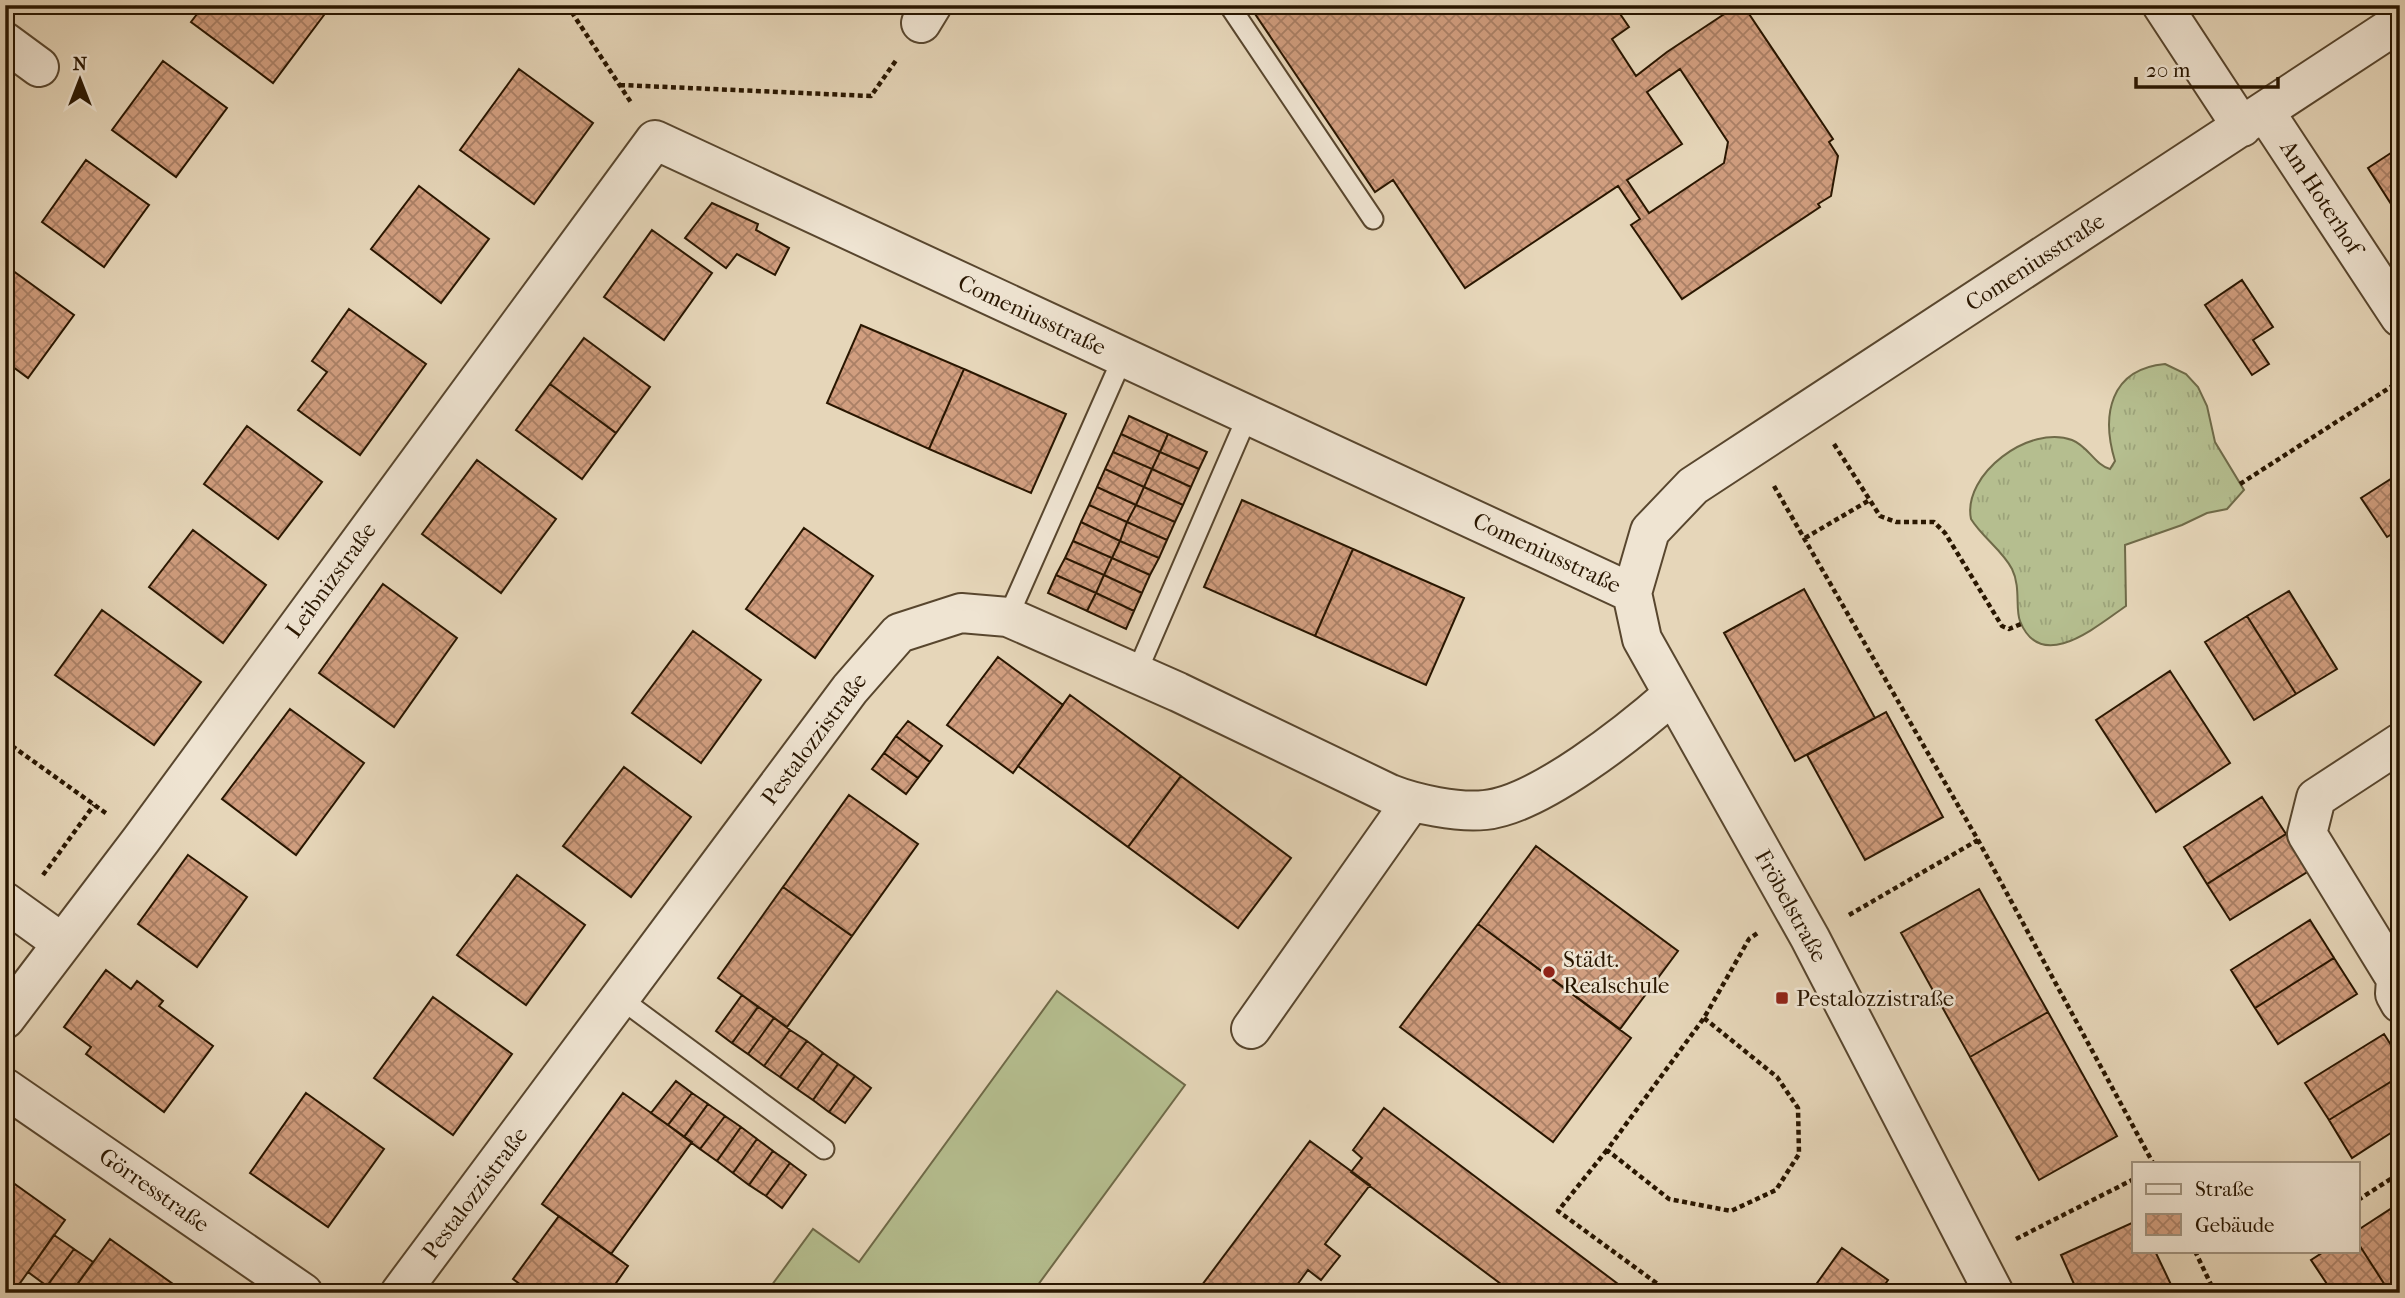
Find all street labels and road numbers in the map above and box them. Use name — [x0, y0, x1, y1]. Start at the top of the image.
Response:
street label: Am Hoterhof — [2274, 134, 2370, 262]
street label: Comeniusstraße — [1961, 207, 2109, 317]
street label: Comeniusstraße — [954, 269, 1110, 361]
street label: Comeniusstraße — [1469, 507, 1625, 599]
street label: Leibnizstraße — [280, 517, 382, 643]
street label: Pestalozzistraße — [756, 668, 872, 810]
street label: Fröbelstraße — [1749, 845, 1833, 967]
street label: Pestalozzistraße — [417, 1122, 533, 1264]
street label: Görresstraße — [94, 1142, 214, 1238]

